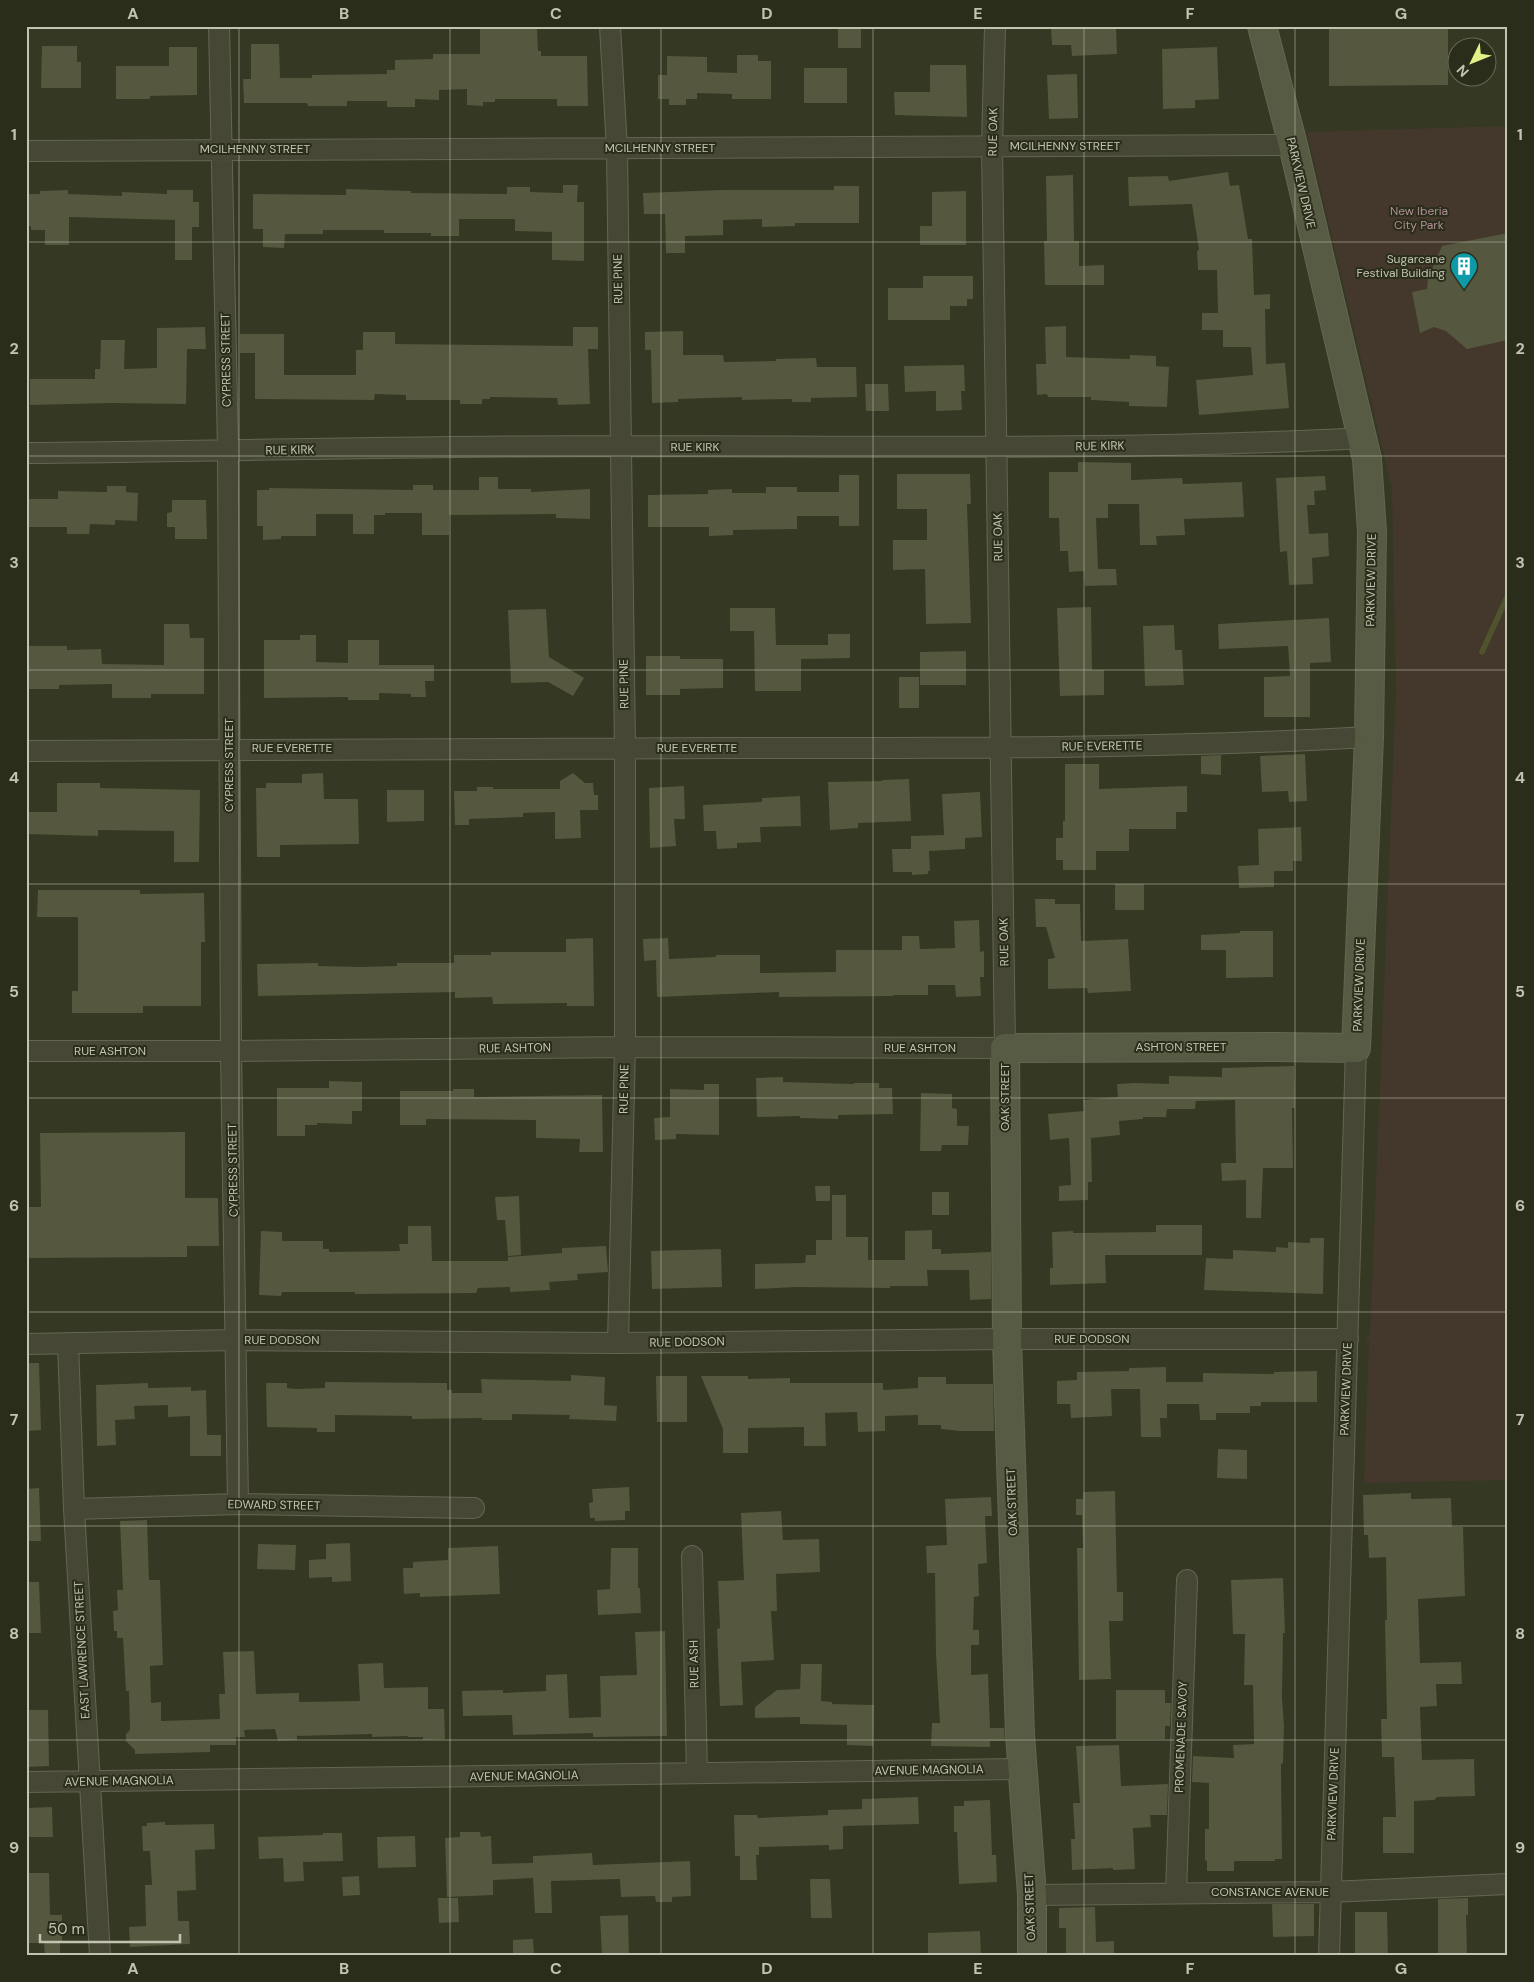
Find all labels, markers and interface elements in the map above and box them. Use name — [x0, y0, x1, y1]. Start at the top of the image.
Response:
text: A — [127, 3, 139, 24]
text: B — [339, 3, 349, 24]
text: C — [550, 3, 562, 24]
text: D — [761, 3, 773, 24]
text: E — [973, 3, 983, 24]
text: F — [1186, 3, 1195, 24]
text: G — [1395, 3, 1407, 24]
north arrow — [1446, 38, 1496, 88]
text: N — [1452, 61, 1473, 81]
street label: RUE OAK — [985, 108, 1001, 156]
text: 1 — [11, 124, 17, 145]
text: 1 — [1517, 124, 1523, 145]
street label: PARKVIEW DRIVE — [1283, 136, 1319, 231]
street label: MCILHENNY STREET — [1010, 138, 1120, 154]
street label: MCILHENNY STREET — [605, 140, 715, 156]
street label: MCILHENNY STREET — [200, 141, 310, 157]
park label: New Iberia City Park — [1390, 203, 1448, 233]
place label: Sugarcane Festival Building — [1357, 251, 1445, 281]
building icon: Sugarcane Festival Building — [1449, 251, 1479, 290]
street label: RUE PINE — [610, 254, 626, 304]
street label: CYPRESS STREET — [217, 313, 235, 407]
text: 2 — [9, 338, 19, 359]
text: 2 — [1515, 338, 1525, 359]
street label: RUE KIRK — [1075, 438, 1125, 454]
street label: RUE KIRK — [671, 439, 719, 455]
street label: RUE KIRK — [265, 442, 315, 458]
street label: RUE OAK — [990, 513, 1006, 561]
street label: PARKVIEW DRIVE — [1362, 533, 1380, 627]
text: 3 — [9, 552, 19, 573]
text: 3 — [1515, 552, 1525, 573]
street label: RUE PINE — [616, 659, 632, 709]
street label: CYPRESS STREET — [221, 718, 237, 812]
street label: RUE EVERETTE — [1062, 737, 1143, 755]
street label: RUE EVERETTE — [252, 740, 333, 756]
street label: RUE EVERETTE — [657, 740, 738, 756]
text: 4 — [9, 767, 19, 788]
text: 4 — [1515, 767, 1525, 788]
street label: RUE OAK — [996, 918, 1012, 966]
street label: PARKVIEW DRIVE — [1349, 938, 1369, 1032]
text: 5 — [9, 981, 19, 1002]
text: 5 — [1515, 981, 1525, 1002]
street label: RUE ASHTON — [479, 1039, 551, 1057]
street label: ASHTON STREET — [1135, 1039, 1227, 1055]
street label: RUE ASHTON — [884, 1040, 956, 1056]
street label: RUE ASHTON — [74, 1043, 146, 1059]
street label: OAK STREET — [997, 1063, 1013, 1131]
street label: RUE PINE — [616, 1064, 632, 1114]
street label: CYPRESS STREET — [224, 1123, 242, 1217]
text: 6 — [9, 1195, 19, 1216]
text: 6 — [1515, 1195, 1525, 1216]
street label: RUE DODSON — [1054, 1331, 1130, 1347]
street label: RUE DODSON — [244, 1332, 320, 1348]
street label: RUE DODSON — [649, 1333, 725, 1351]
street label: PARKVIEW DRIVE — [1336, 1342, 1356, 1436]
text: 7 — [10, 1409, 19, 1430]
text: 7 — [1516, 1409, 1525, 1430]
street label: OAK STREET — [1003, 1468, 1021, 1536]
street label: EDWARD STREET — [227, 1496, 321, 1514]
street label: EAST LAWRENCE STREET — [70, 1580, 94, 1719]
text: 8 — [9, 1623, 19, 1644]
text: 8 — [1515, 1623, 1525, 1644]
street label: RUE ASH — [686, 1640, 702, 1688]
street label: PROMENADE SAVOY — [1171, 1681, 1191, 1793]
street label: PARKVIEW DRIVE — [1323, 1747, 1343, 1841]
street label: AVENUE MAGNOLIA — [874, 1761, 984, 1779]
street label: AVENUE MAGNOLIA — [469, 1767, 579, 1785]
street label: AVENUE MAGNOLIA — [64, 1772, 174, 1790]
text: 9 — [9, 1837, 19, 1858]
text: 9 — [1515, 1837, 1525, 1858]
street label: OAK STREET — [1021, 1873, 1039, 1941]
street label: CONSTANCE AVENUE — [1211, 1884, 1329, 1900]
scale bar — [40, 1912, 180, 1944]
text: 50 m — [48, 1919, 85, 1939]
text: A — [127, 1958, 139, 1979]
text: B — [339, 1958, 349, 1979]
text: C — [550, 1958, 562, 1979]
text: D — [761, 1958, 773, 1979]
text: E — [973, 1958, 983, 1979]
text: F — [1186, 1958, 1195, 1979]
text: G — [1395, 1958, 1407, 1979]

